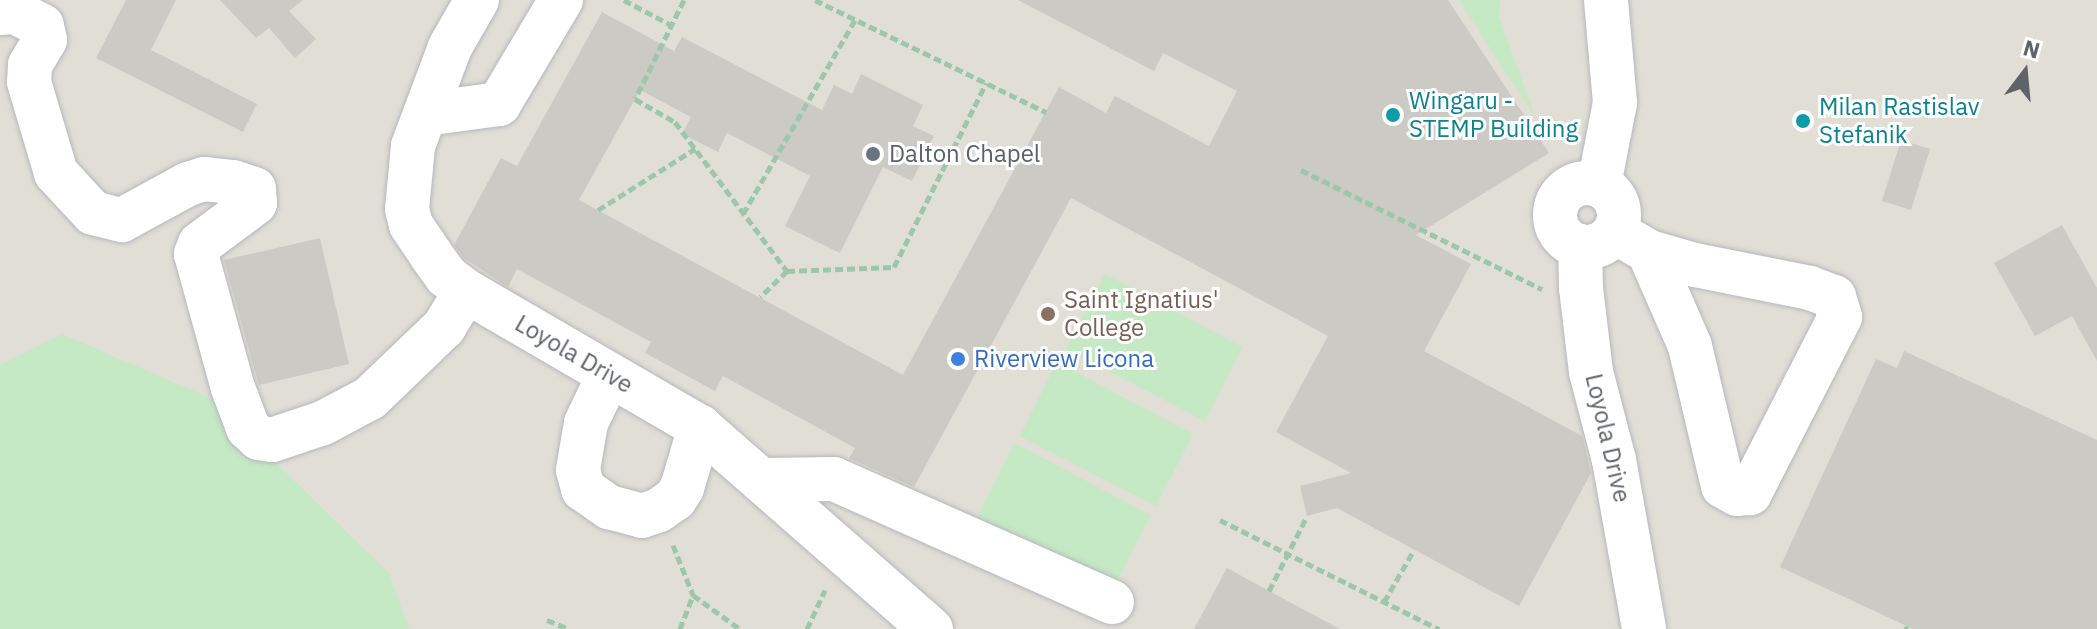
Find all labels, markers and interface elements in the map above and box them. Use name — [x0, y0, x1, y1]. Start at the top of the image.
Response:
north arrow — [1985, 32, 2065, 112]
text: N — [2020, 32, 2043, 65]
place label: Wingaru - STEMP Building — [1409, 87, 1578, 143]
place label: Milan Rastislav Stefanik — [1819, 93, 1980, 149]
marker: Wingaru - STEMP Building — [1384, 106, 1402, 124]
marker: Milan Rastislav Stefanik — [1794, 112, 1812, 130]
place label: Dalton Chapel — [889, 140, 1040, 168]
marker: Dalton Chapel — [864, 145, 882, 163]
place label: Saint Ignatius' College — [1064, 286, 1219, 342]
marker: Saint Ignatius' College — [1039, 305, 1057, 323]
street label: Loyola Drive — [510, 309, 638, 399]
place label: Riverview Licona — [974, 345, 1154, 373]
marker: Riverview Licona — [949, 350, 967, 368]
street label: Loyola Drive — [1579, 371, 1637, 505]

